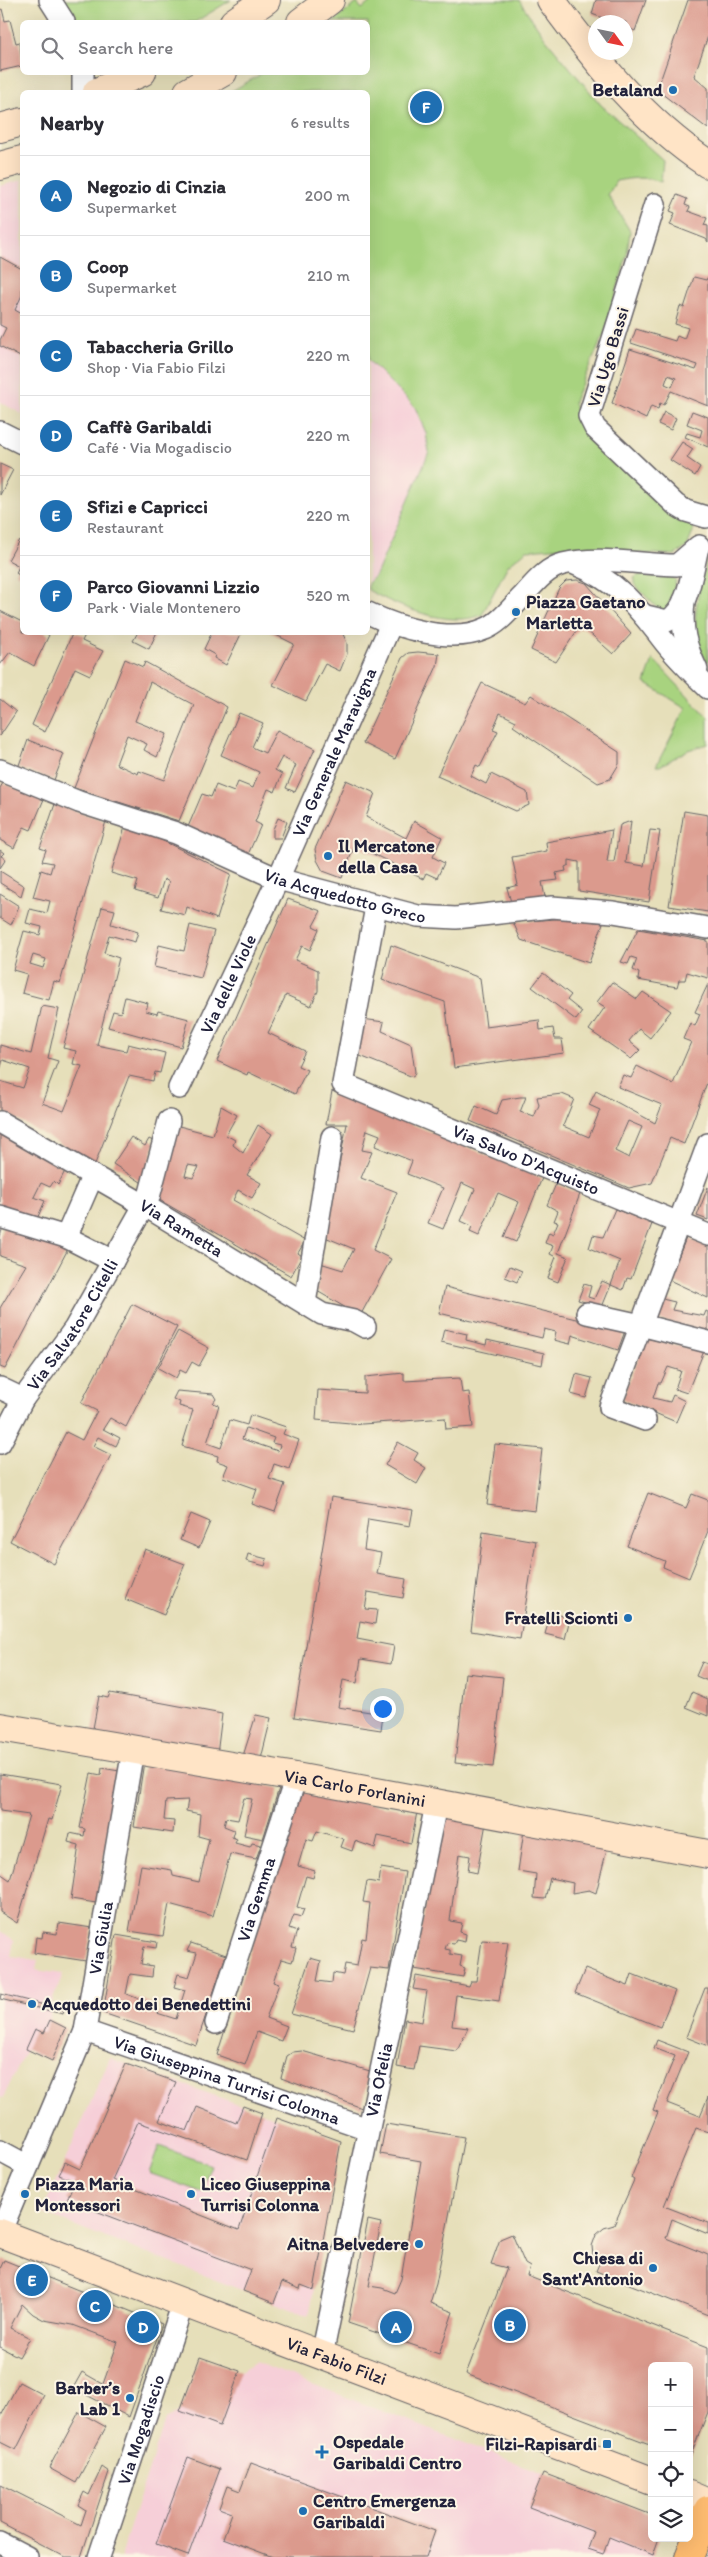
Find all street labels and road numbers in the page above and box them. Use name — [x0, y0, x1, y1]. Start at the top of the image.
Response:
street label: Via Ugo Bassi — [582, 304, 634, 410]
street label: Via Generale Maravigna — [287, 664, 382, 840]
street label: Via Acquedotto Greco — [261, 863, 426, 927]
street label: Via delle Viole — [195, 931, 261, 1037]
street label: Via Salvo D'Acquisto — [449, 1119, 603, 1200]
street label: Via Rametta — [135, 1194, 227, 1262]
street label: Via Salvatore Citelli — [22, 1255, 123, 1395]
street label: Via Carlo Forlanini — [282, 1764, 427, 1812]
street label: Via Gemma — [232, 1853, 281, 1945]
street label: Via Giulia — [84, 1899, 118, 1976]
street label: Via Giuseppina Turrisi Colonna — [111, 2031, 343, 2130]
street label: Via Ofelia — [361, 2041, 397, 2119]
street label: Via Fabio Filzi — [283, 2332, 390, 2390]
street label: Via Mogadiscio — [113, 2372, 170, 2488]

